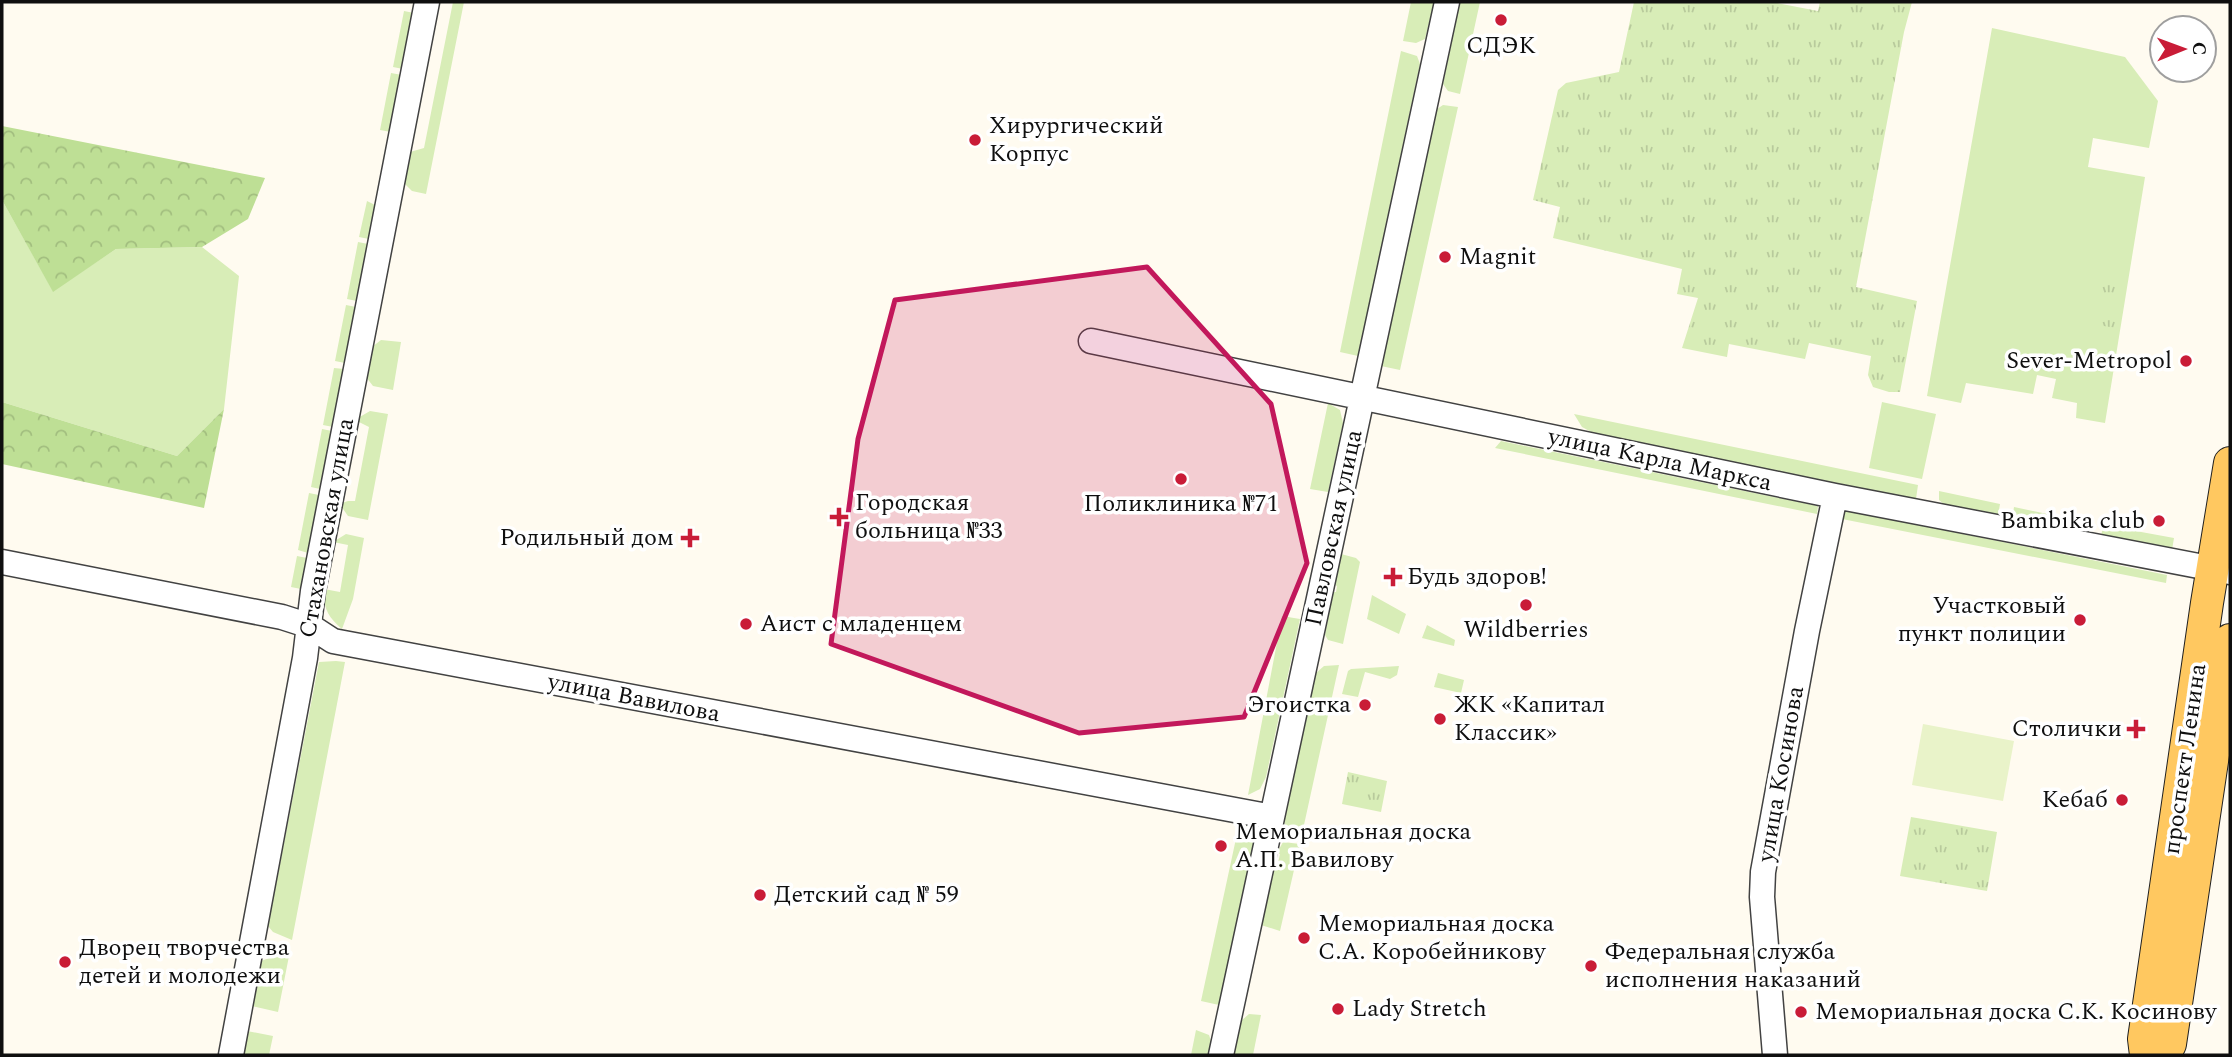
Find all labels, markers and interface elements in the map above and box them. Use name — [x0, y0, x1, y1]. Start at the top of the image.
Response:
marker: СДЭК — [1493, 12, 1509, 28]
north arrow — [2148, 14, 2218, 84]
place label: СДЭК — [1466, 28, 1536, 64]
text: С — [2184, 42, 2213, 56]
place label: Хирургический Корпус — [989, 108, 1163, 172]
marker: Хирургический Корпус — [967, 132, 983, 148]
place label: Magnit — [1459, 239, 1536, 275]
marker: Magnit — [1437, 249, 1453, 265]
place label: Sever-Metropol — [2006, 343, 2172, 379]
marker: Sever-Metropol — [2178, 353, 2194, 369]
street label: Стахановская улица — [290, 415, 364, 641]
street label: улица Карла Маркса — [1544, 418, 1775, 501]
street label: Павловская улица — [1296, 426, 1372, 630]
marker: Поликлиника №71 — [1173, 471, 1189, 487]
place label: Городская больница №33 — [855, 485, 1002, 549]
place label: Поликлиника №71 — [1083, 486, 1279, 522]
place label: Bambika club — [2000, 503, 2145, 539]
marker: Городская больница №33 — [829, 507, 849, 527]
marker: Bambika club — [2151, 513, 2167, 529]
place label: Родильный дом — [500, 520, 674, 556]
marker: Родильный дом — [680, 528, 700, 548]
place label: Будь здоров! — [1407, 559, 1547, 595]
marker: Будь здоров! — [1385, 569, 1401, 585]
place label: Участковый пункт полиции — [1898, 588, 2066, 652]
marker: Wildberries — [1518, 597, 1534, 613]
place label: Аист с младенцем — [760, 606, 962, 642]
place label: Wildberries — [1463, 612, 1589, 648]
marker: Участковый пункт полиции — [2072, 612, 2088, 628]
marker: Аист с младенцем — [738, 616, 754, 632]
street label: проспект Ленина — [2154, 661, 2216, 857]
street label: улица Вавилова — [544, 663, 724, 732]
street label: улица Косинова — [1748, 683, 1814, 866]
place label: Эгоистка — [1247, 687, 1351, 723]
place label: ЖК «Капитал Классик» — [1454, 687, 1605, 751]
marker: Эгоистка — [1357, 697, 1373, 713]
marker: ЖК «Капитал Классик» — [1432, 711, 1448, 727]
place label: Столички — [2012, 711, 2122, 747]
marker: Столички — [2128, 721, 2144, 737]
place label: Кебаб — [2042, 782, 2108, 818]
marker: Кебаб — [2114, 792, 2130, 808]
place label: Мемориальная доска А.П. Вавилову — [1235, 814, 1471, 878]
marker: Мемориальная доска А.П. Вавилову — [1213, 838, 1229, 854]
place label: Детский сад № 59 — [774, 877, 959, 913]
marker: Детский сад № 59 — [752, 887, 768, 903]
place label: Мемориальная доска С.А. Коробейникову — [1318, 906, 1554, 970]
place label: Дворец творчества детей и молодежи — [79, 930, 290, 994]
marker: Мемориальная доска С.А. Коробейникову — [1296, 930, 1312, 946]
place label: Федеральная служба исполнения наказаний — [1605, 934, 1861, 998]
marker: Дворец творчества детей и молодежи — [57, 954, 73, 970]
marker: Федеральная служба исполнения наказаний — [1583, 958, 1599, 974]
place label: Lady Stretch — [1352, 991, 1487, 1027]
place label: Мемориальная доска С.К. Косинову — [1815, 994, 2218, 1030]
marker: Lady Stretch — [1330, 1001, 1346, 1017]
marker: Мемориальная доска С.К. Косинову — [1793, 1004, 1809, 1020]

